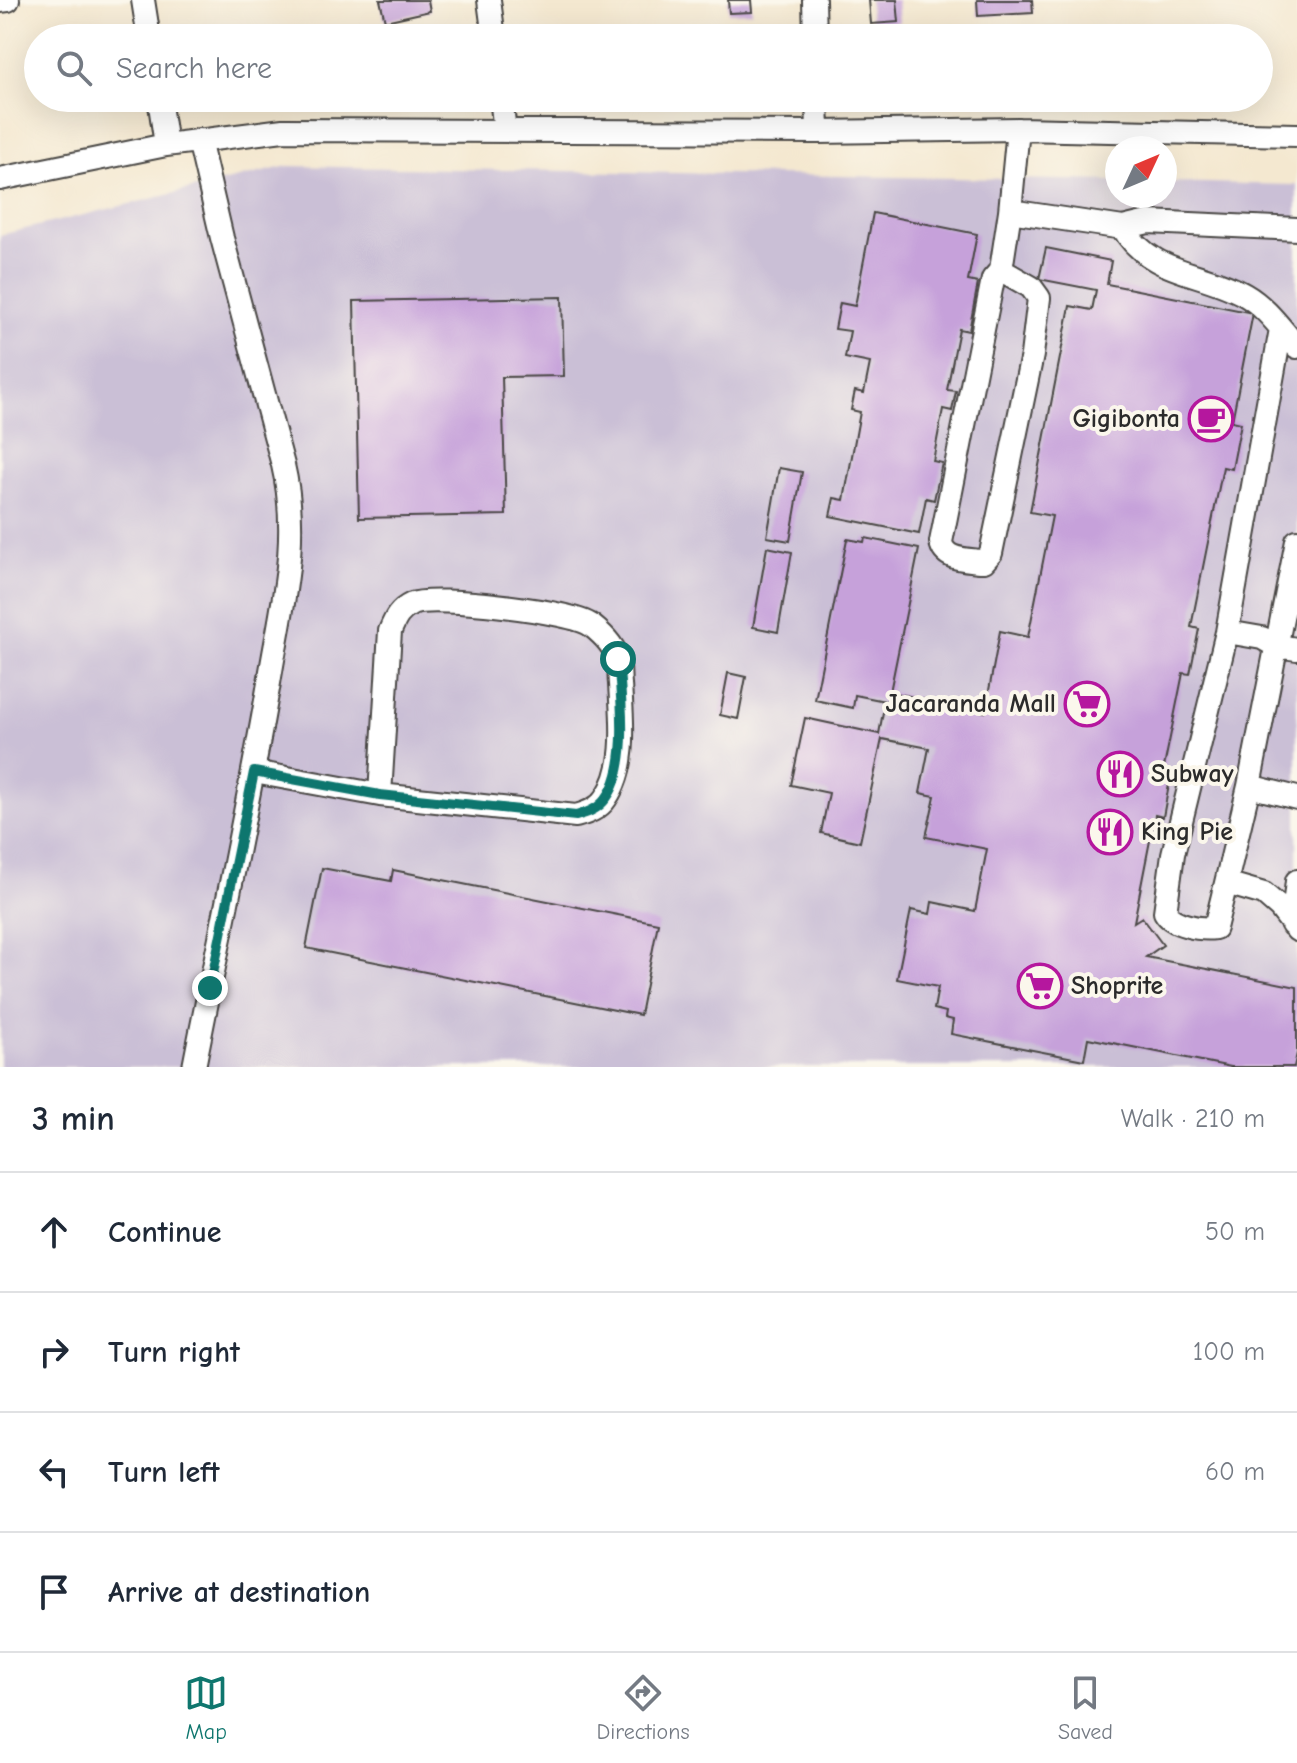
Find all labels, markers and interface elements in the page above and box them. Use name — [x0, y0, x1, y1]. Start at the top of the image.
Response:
search box — [24, 24, 1273, 112]
icon: search — [52, 46, 96, 90]
text: Search here — [116, 51, 272, 86]
north arrow — [1105, 136, 1177, 208]
cafe icon: Gigibonta — [1187, 395, 1235, 443]
place label: Gigibonta — [1072, 404, 1180, 434]
route start — [600, 641, 636, 677]
supermarket icon: Jacaranda Mall — [1063, 680, 1111, 728]
place label: Jacaranda Mall — [886, 689, 1056, 719]
restaurant icon: Subway — [1096, 750, 1144, 798]
place label: Subway — [1151, 759, 1234, 789]
restaurant icon: King Pie — [1086, 808, 1134, 856]
place label: King Pie — [1141, 817, 1233, 847]
supermarket icon: Shoprite — [1016, 962, 1064, 1010]
route end — [192, 970, 228, 1006]
place label: Shoprite — [1071, 971, 1164, 1001]
text: 3 min — [32, 1099, 115, 1139]
text: Walk · 210 m — [1121, 1104, 1265, 1134]
icon: ahead — [32, 1210, 76, 1254]
text: Continue — [108, 1215, 222, 1250]
text: 50 m — [1205, 1217, 1265, 1247]
icon: right — [32, 1330, 76, 1374]
text: Turn right — [108, 1335, 240, 1370]
text: 100 m — [1193, 1337, 1265, 1367]
icon: left — [32, 1450, 76, 1494]
text: Turn left — [108, 1455, 220, 1490]
text: 60 m — [1205, 1457, 1265, 1487]
icon: arrive — [32, 1570, 76, 1614]
text: Arrive at destination — [108, 1575, 370, 1610]
tab: Map — [184, 1671, 228, 1745]
tab: Directions — [597, 1671, 690, 1745]
tab: Saved — [1058, 1671, 1113, 1745]

